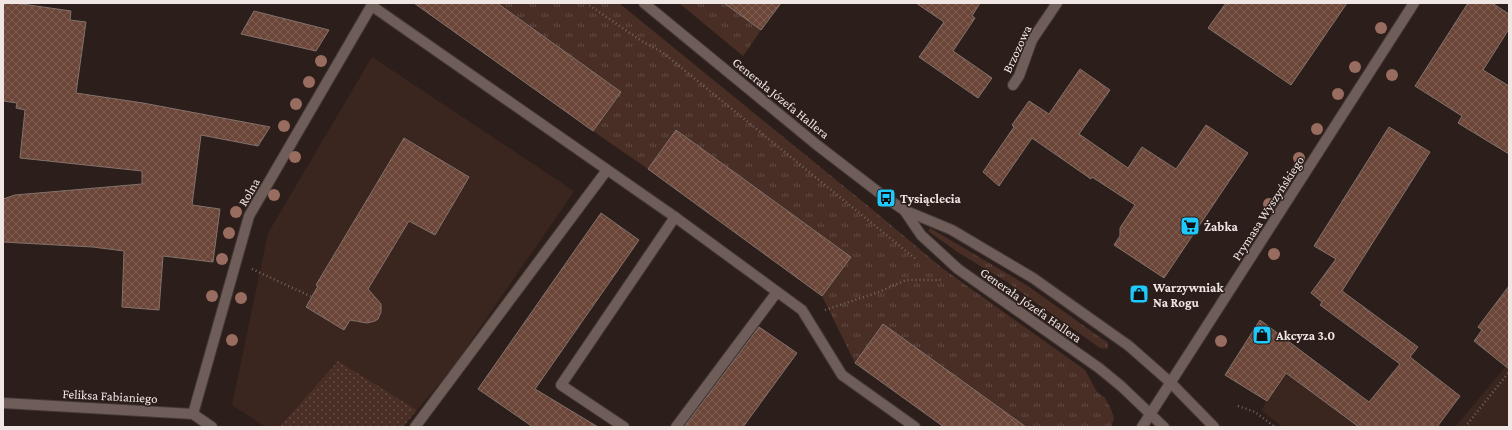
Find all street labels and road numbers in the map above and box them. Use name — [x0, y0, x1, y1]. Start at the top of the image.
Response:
street label: Brzozowa — [999, 23, 1035, 75]
street label: Generała Józefa Hallera — [730, 54, 832, 142]
street label: Prymasa Wyszyńskiego — [1229, 153, 1307, 263]
street label: Rolna — [235, 175, 263, 209]
street label: Generała Józefa Hallera — [977, 264, 1085, 346]
street label: Feliksa Fabianiego — [62, 386, 158, 406]

